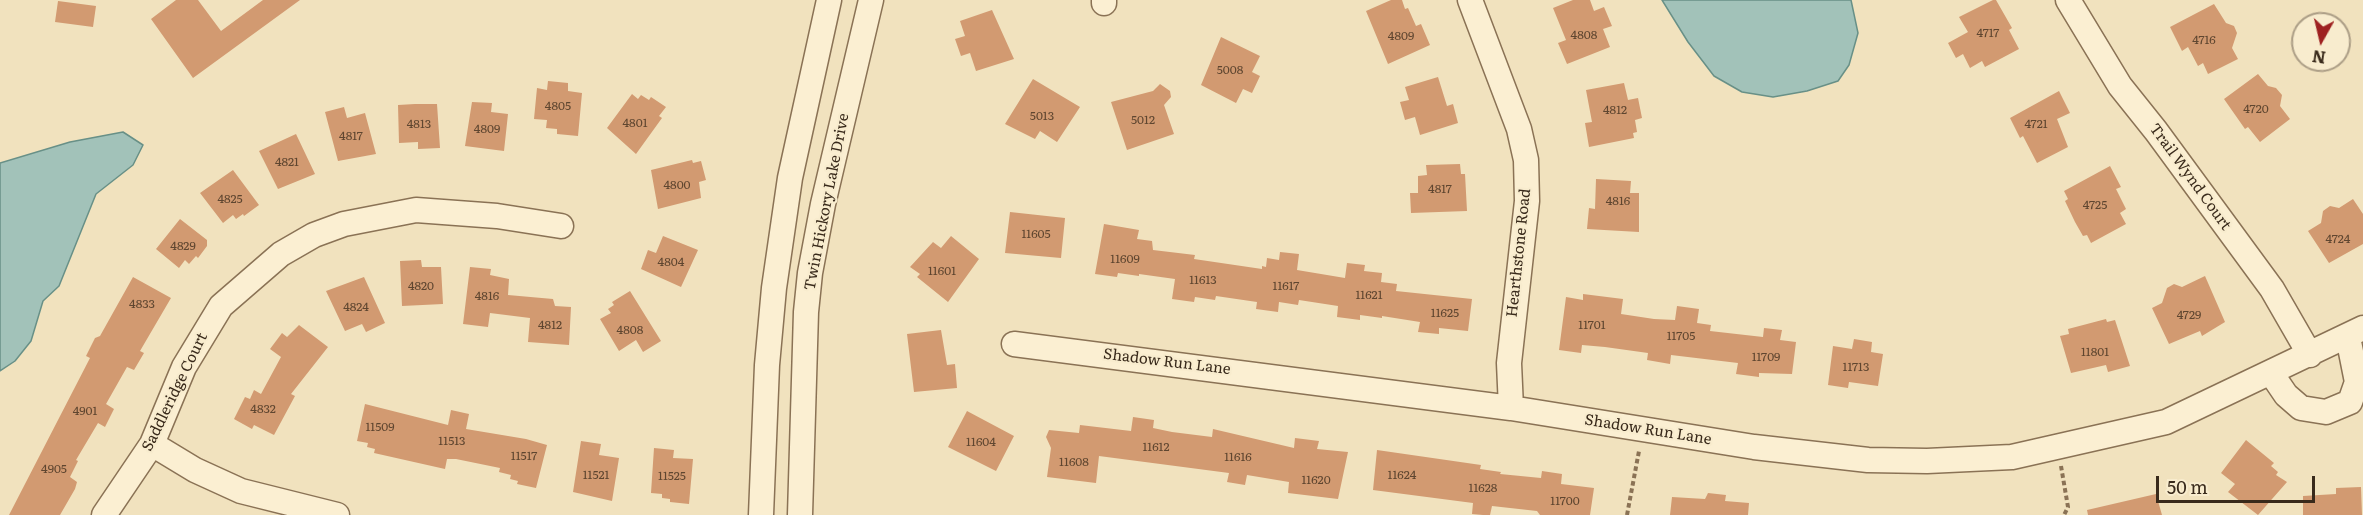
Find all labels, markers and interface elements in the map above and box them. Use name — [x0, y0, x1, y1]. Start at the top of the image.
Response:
north arrow — [2291, 12, 2351, 72]
house number: 4717 — [1977, 26, 1999, 40]
house number: 4808 — [1571, 28, 1597, 42]
house number: 4809 — [1388, 29, 1414, 43]
house number: 4716 — [2192, 33, 2216, 47]
text: N — [2310, 45, 2327, 71]
house number: 5008 — [1217, 63, 1243, 77]
house number: 4805 — [545, 99, 571, 113]
house number: 4720 — [2243, 102, 2269, 116]
house number: 4812 — [1603, 103, 1627, 117]
house number: 5013 — [1030, 109, 1054, 123]
street label: Twin Hickory Lake Drive — [801, 112, 853, 292]
house number: 5012 — [1131, 113, 1155, 127]
house number: 4801 — [622, 116, 648, 130]
house number: 4813 — [407, 117, 431, 131]
house number: 4721 — [2024, 117, 2048, 131]
street label: Trail Wynd Court — [2145, 120, 2235, 234]
house number: 4809 — [474, 122, 500, 136]
house number: 4817 — [339, 129, 363, 143]
house number: 4821 — [275, 155, 299, 169]
house number: 4800 — [663, 178, 691, 192]
house number: 4817 — [1428, 182, 1452, 196]
street label: Hearthstone Road — [1503, 188, 1535, 318]
house number: 4825 — [217, 192, 243, 206]
house number: 4816 — [1606, 194, 1630, 208]
house number: 4725 — [2083, 198, 2107, 212]
house number: 11605 — [1021, 227, 1051, 241]
house number: 4724 — [2326, 232, 2350, 246]
house number: 4829 — [170, 239, 196, 253]
house number: 11609 — [1110, 252, 1140, 266]
house number: 4804 — [658, 255, 684, 269]
house number: 11601 — [928, 264, 956, 278]
house number: 11613 — [1189, 273, 1217, 287]
house number: 4820 — [408, 279, 434, 293]
house number: 11617 — [1273, 279, 1299, 293]
house number: 11621 — [1355, 288, 1383, 302]
house number: 4816 — [475, 289, 499, 303]
house number: 4833 — [129, 297, 155, 311]
house number: 4824 — [343, 300, 369, 314]
house number: 11625 — [1431, 306, 1459, 320]
house number: 4729 — [2177, 308, 2201, 322]
house number: 4812 — [538, 318, 562, 332]
house number: 11701 — [1578, 318, 1606, 332]
house number: 4808 — [617, 323, 643, 337]
house number: 11705 — [1667, 329, 1695, 343]
street label: Saddleridge Court — [139, 330, 211, 454]
street label: Shadow Run Lane — [1102, 345, 1232, 379]
house number: 11801 — [2081, 345, 2109, 359]
house number: 11709 — [1752, 350, 1780, 364]
house number: 11713 — [1843, 360, 1869, 374]
house number: 4832 — [250, 402, 276, 416]
house number: 4901 — [73, 404, 97, 418]
street label: Shadow Run Lane — [1583, 411, 1713, 449]
house number: 11509 — [365, 420, 395, 434]
house number: 11513 — [438, 434, 466, 448]
house number: 11604 — [966, 435, 996, 449]
house number: 11612 — [1142, 440, 1170, 454]
house number: 11517 — [511, 449, 537, 463]
house number: 11616 — [1224, 450, 1252, 464]
house number: 11608 — [1059, 455, 1089, 469]
house number: 4905 — [41, 462, 67, 476]
scale bar — [2159, 464, 2318, 502]
house number: 11521 — [583, 468, 609, 482]
house number: 11624 — [1388, 468, 1416, 482]
house number: 11525 — [658, 469, 686, 483]
house number: 11620 — [1301, 473, 1331, 487]
text: 50 m — [2167, 473, 2208, 500]
house number: 11628 — [1469, 481, 1497, 495]
house number: 11700 — [1550, 494, 1580, 508]

